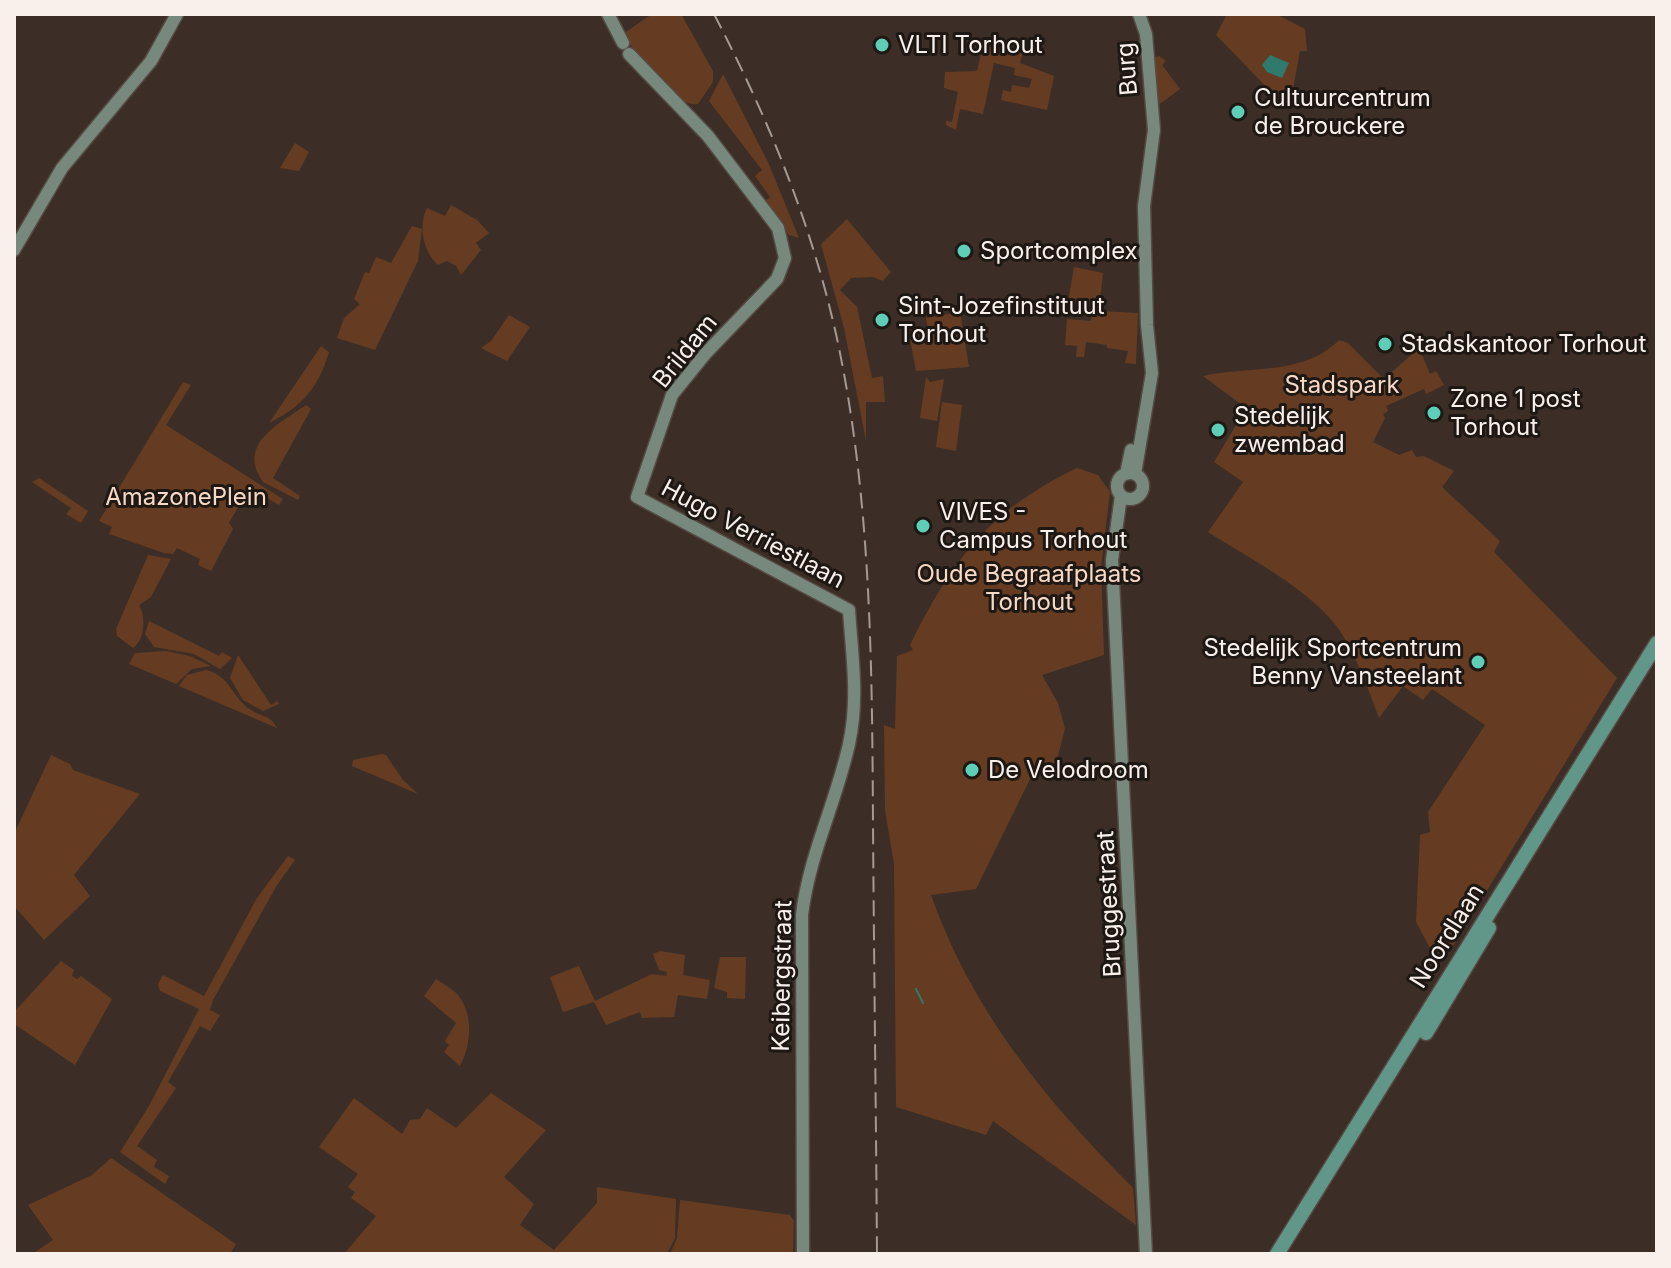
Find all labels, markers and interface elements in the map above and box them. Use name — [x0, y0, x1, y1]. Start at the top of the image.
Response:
place label: VLTI Torhout — [898, 30, 1043, 59]
marker: VLTI Torhout — [873, 36, 891, 54]
street label: Burg — [1110, 41, 1143, 97]
place label: Cultuurcentrum de Brouckere — [1254, 83, 1431, 140]
marker: Cultuurcentrum de Brouckere — [1229, 103, 1247, 121]
place label: Sportcomplex — [980, 236, 1138, 265]
marker: Sportcomplex — [955, 242, 973, 260]
place label: Sint-Jozefinstituut Torhout — [898, 291, 1105, 348]
street label: Brildam — [646, 308, 723, 393]
marker: Sint-Jozefinstituut Torhout — [873, 311, 891, 329]
place label: Stadskantoor Torhout — [1401, 329, 1646, 358]
marker: Stadskantoor Torhout — [1376, 335, 1394, 353]
park label: Stadspark — [1284, 370, 1400, 399]
place label: Zone 1 post Torhout — [1450, 384, 1581, 441]
place label: Stedelijk zwembad — [1234, 401, 1345, 458]
marker: Zone 1 post Torhout — [1425, 404, 1443, 422]
marker: Stedelijk zwembad — [1209, 421, 1227, 439]
street label: Hugo Verriestlaan — [657, 473, 850, 594]
park label: AmazonePlein — [105, 482, 267, 511]
place label: VIVES - Campus Torhout — [939, 497, 1128, 554]
marker: VIVES - Campus Torhout — [914, 517, 932, 535]
park label: Oude Begraafplaats Torhout — [916, 559, 1142, 616]
place label: Stedelijk Sportcentrum Benny Vansteelant — [1203, 633, 1462, 690]
marker: Stedelijk Sportcentrum Benny Vansteelant — [1469, 653, 1487, 671]
place label: De Velodroom — [988, 755, 1149, 784]
marker: De Velodroom — [963, 761, 981, 779]
street label: Bruggestraat — [1090, 830, 1127, 978]
street label: Noordlaan — [1403, 878, 1490, 993]
street label: Keibergstraat — [766, 900, 797, 1052]

